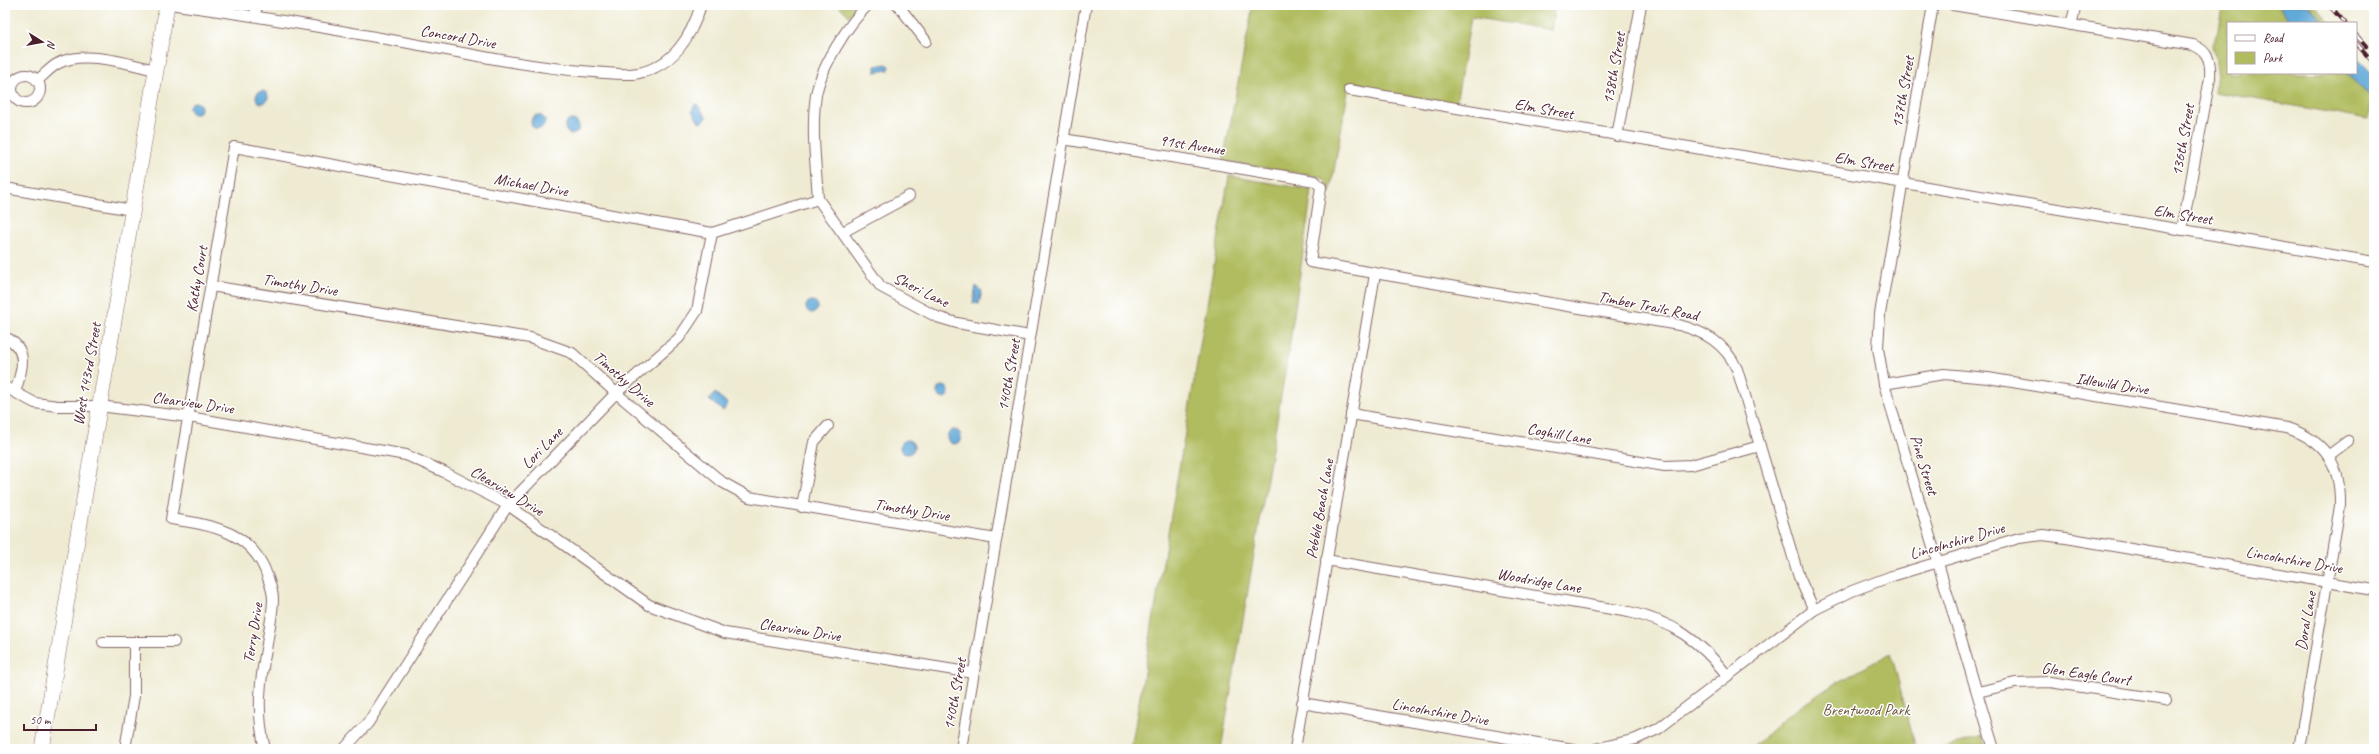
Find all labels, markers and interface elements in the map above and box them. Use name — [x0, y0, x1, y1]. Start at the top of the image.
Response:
street label: Concord Drive — [419, 21, 499, 54]
north arrow — [22, 22, 62, 62]
legend — [2227, 22, 2357, 74]
street label: 138th Street — [1598, 29, 1630, 105]
text: Road — [2263, 30, 2285, 46]
text: N — [44, 39, 59, 51]
text: Park — [2263, 50, 2284, 66]
street label: 137th Street — [1887, 53, 1919, 129]
street label: Elm Street — [1513, 94, 1577, 124]
street label: 136th Street — [2167, 101, 2199, 177]
street label: 91st Avenue — [1158, 130, 1228, 160]
street label: Elm Street — [1833, 147, 1897, 177]
street label: Michael Drive — [493, 169, 571, 202]
street label: Elm Street — [2152, 200, 2216, 230]
street label: Kathy Court — [181, 243, 213, 314]
street label: Sheri Lane — [890, 268, 954, 313]
street label: Timothy Drive — [261, 269, 341, 301]
street label: Timber Trails Road — [1596, 287, 1702, 326]
street label: West 143rd Street — [68, 320, 106, 427]
street label: 140th Street — [993, 336, 1025, 412]
street label: Timothy Drive — [589, 347, 660, 412]
street label: Idlewild Drive — [2074, 368, 2151, 400]
street label: Clearview Drive — [151, 387, 237, 419]
street label: Coghill Lane — [1526, 419, 1594, 450]
street label: Lori Lane — [517, 421, 568, 473]
street label: Pine Street — [1905, 433, 1943, 499]
street label: Pebble Beach Lane — [1301, 456, 1339, 560]
street label: Clearview Drive — [467, 461, 549, 522]
street label: Timothy Drive — [873, 494, 953, 526]
street label: Lincolnshire Drive — [1907, 517, 2008, 564]
street label: Lincolnshire Drive — [2244, 542, 2345, 579]
street label: Woodridge Lane — [1496, 564, 1584, 598]
street label: Doral Lane — [2291, 588, 2321, 652]
street label: Terry Drive — [238, 600, 268, 664]
street label: Clearview Drive — [758, 614, 844, 647]
street label: 140th Street — [939, 655, 971, 731]
street label: Glen Eagle Court — [2040, 658, 2134, 691]
street label: Lincolnshire Drive — [1390, 694, 1491, 731]
park label: Brentwood Park — [1823, 700, 1911, 720]
scale bar — [24, 706, 96, 732]
text: 50 m — [30, 712, 52, 728]

